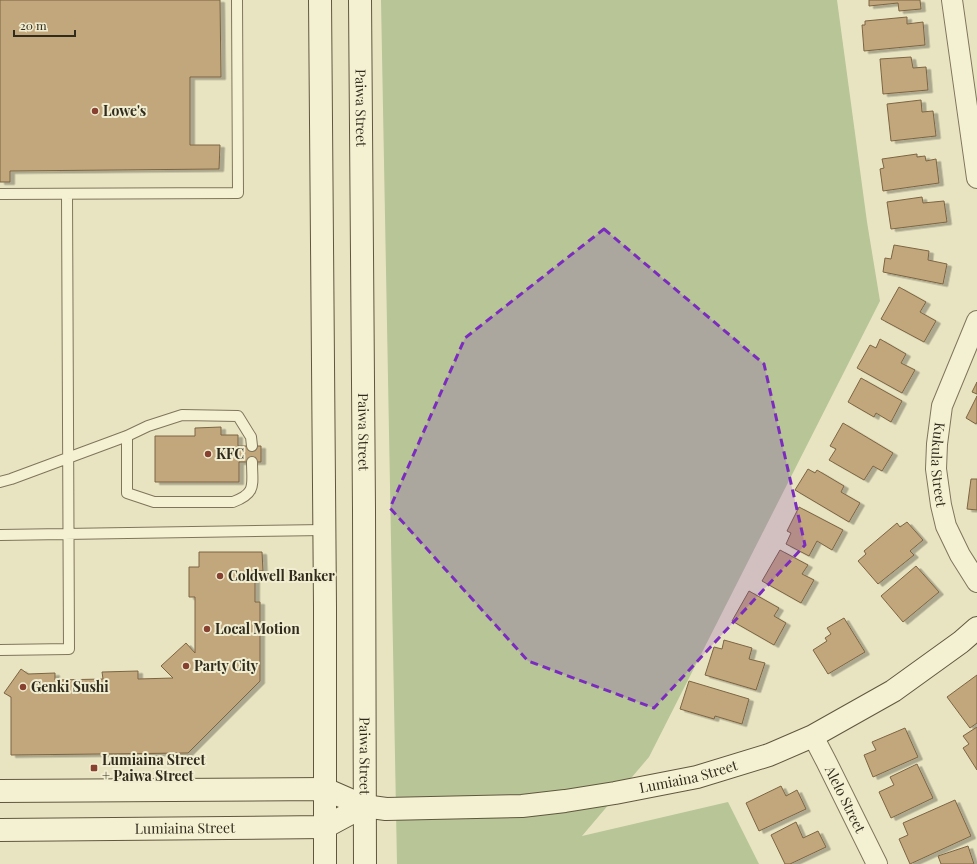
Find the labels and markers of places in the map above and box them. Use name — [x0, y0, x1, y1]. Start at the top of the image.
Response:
place label: Lowe's — [103, 101, 146, 120]
marker: Lowe's — [90, 106, 100, 116]
place label: KFC — [216, 444, 244, 463]
marker: KFC — [203, 449, 213, 459]
place label: Coldwell Banker — [228, 566, 335, 585]
marker: Coldwell Banker — [215, 571, 225, 581]
place label: Local Motion — [215, 619, 300, 638]
marker: Local Motion — [202, 624, 212, 634]
place label: Party City — [194, 656, 259, 675]
marker: Party City — [181, 661, 191, 671]
place label: Genki Sushi — [31, 677, 109, 696]
marker: Genki Sushi — [18, 682, 28, 692]
place label: Lumiaina Street + Paiwa Street — [102, 750, 205, 785]
marker: Lumiaina Street + Paiwa Street — [89, 763, 99, 773]

